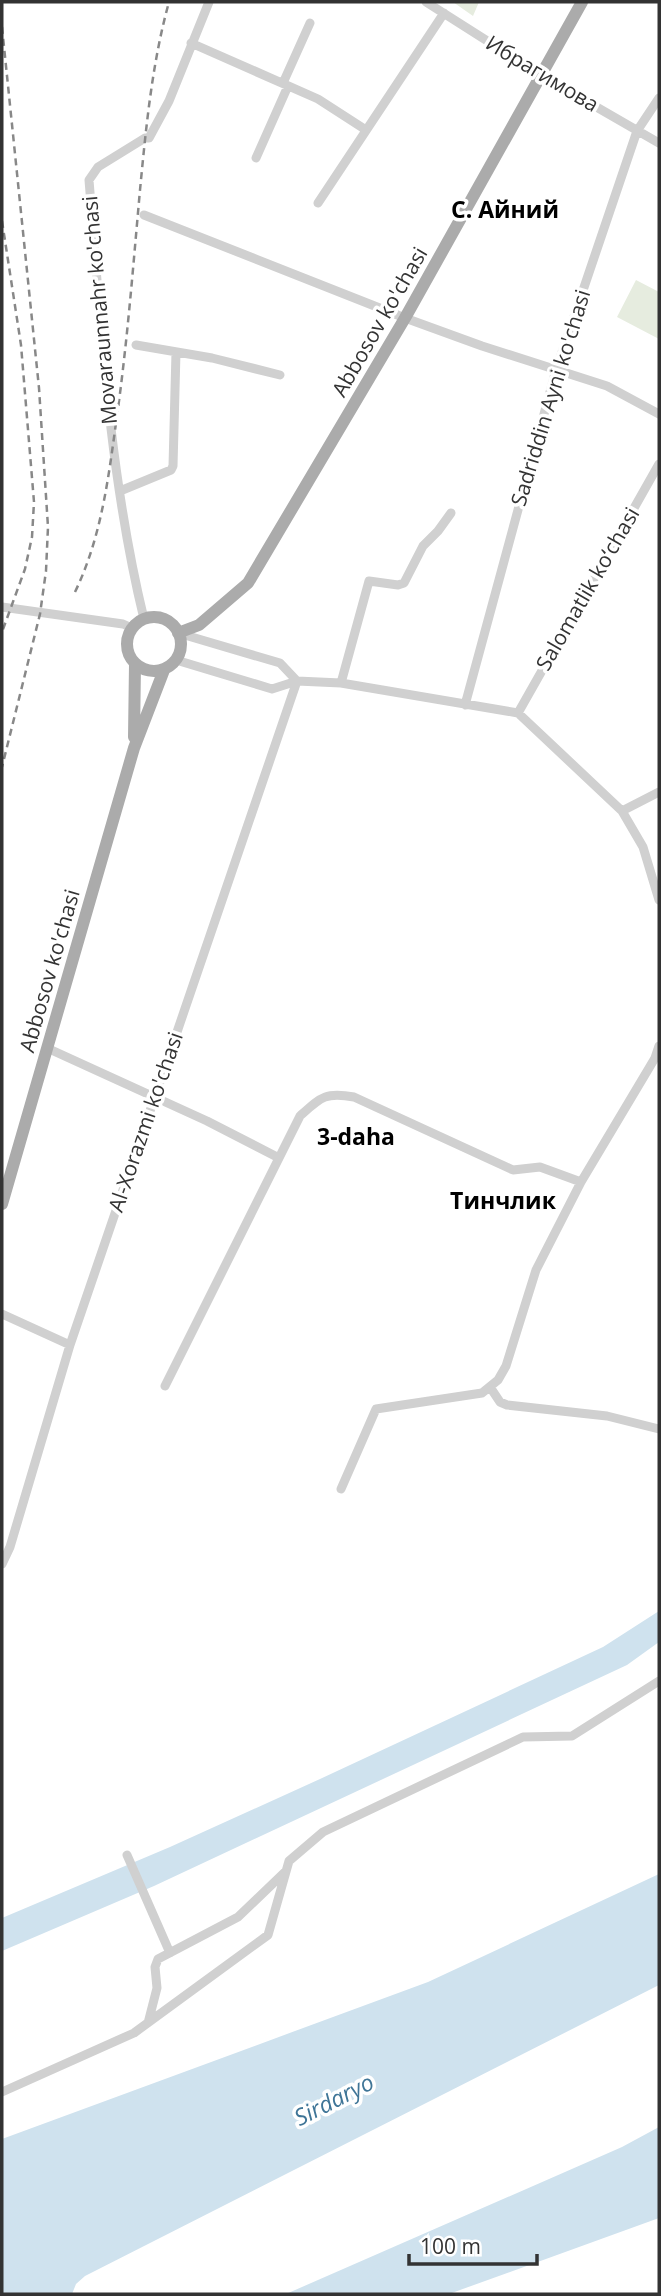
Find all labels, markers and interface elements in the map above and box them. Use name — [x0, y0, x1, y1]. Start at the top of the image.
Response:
street label: Ибрагимова — [481, 28, 604, 118]
district label: С. Айний — [451, 193, 559, 225]
street label: Movaraunnahr ko'chasi — [75, 195, 123, 426]
street label: Abbosov ko'chasi — [325, 242, 433, 401]
street label: Sadriddin Ayni ko'chasi — [504, 286, 596, 509]
street label: Salomatlik ko‘chasi — [529, 502, 645, 675]
street label: Abbosov ko'chasi — [12, 886, 86, 1056]
street label: Al-Xorazmi ko'chasi — [101, 1028, 189, 1215]
district label: 3-daha — [317, 1120, 395, 1152]
district label: Тинчлик — [450, 1184, 557, 1216]
water label: Sirdaryo — [288, 2065, 379, 2133]
scale bar — [409, 2222, 537, 2266]
text: 100 m — [420, 2232, 481, 2260]

